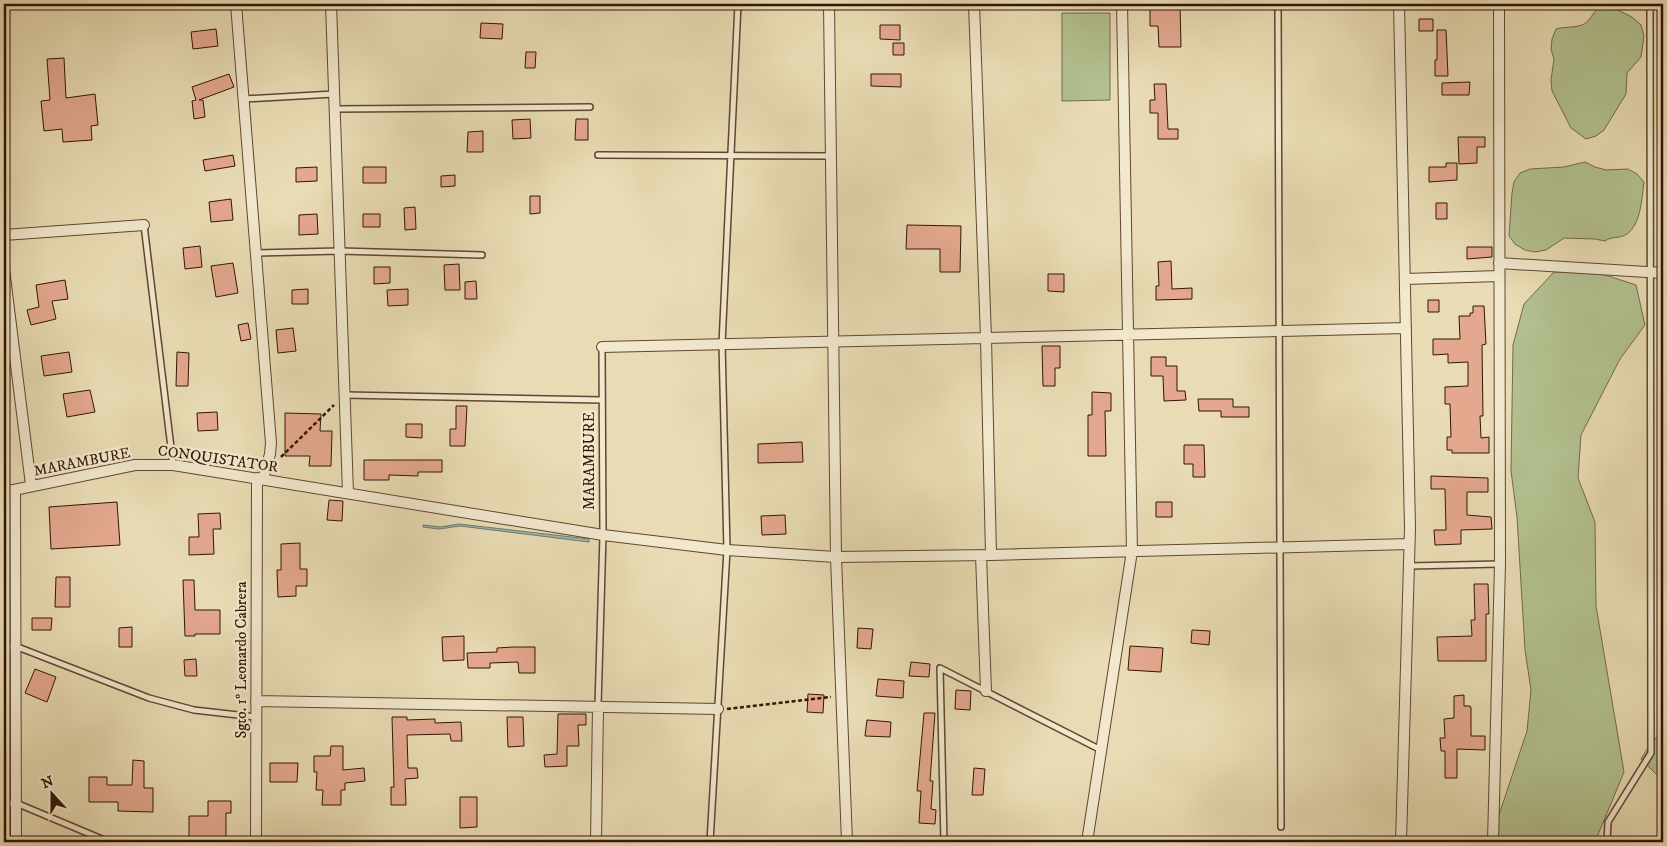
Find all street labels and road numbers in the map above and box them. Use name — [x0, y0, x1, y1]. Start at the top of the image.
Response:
street label: MARAMBURE — [580, 412, 599, 510]
street label: CONQUISTATOR — [157, 441, 279, 477]
street label: MARAMBURE — [32, 443, 132, 481]
street label: Sgto. 1º Leonardo Cabrera — [232, 581, 251, 739]

